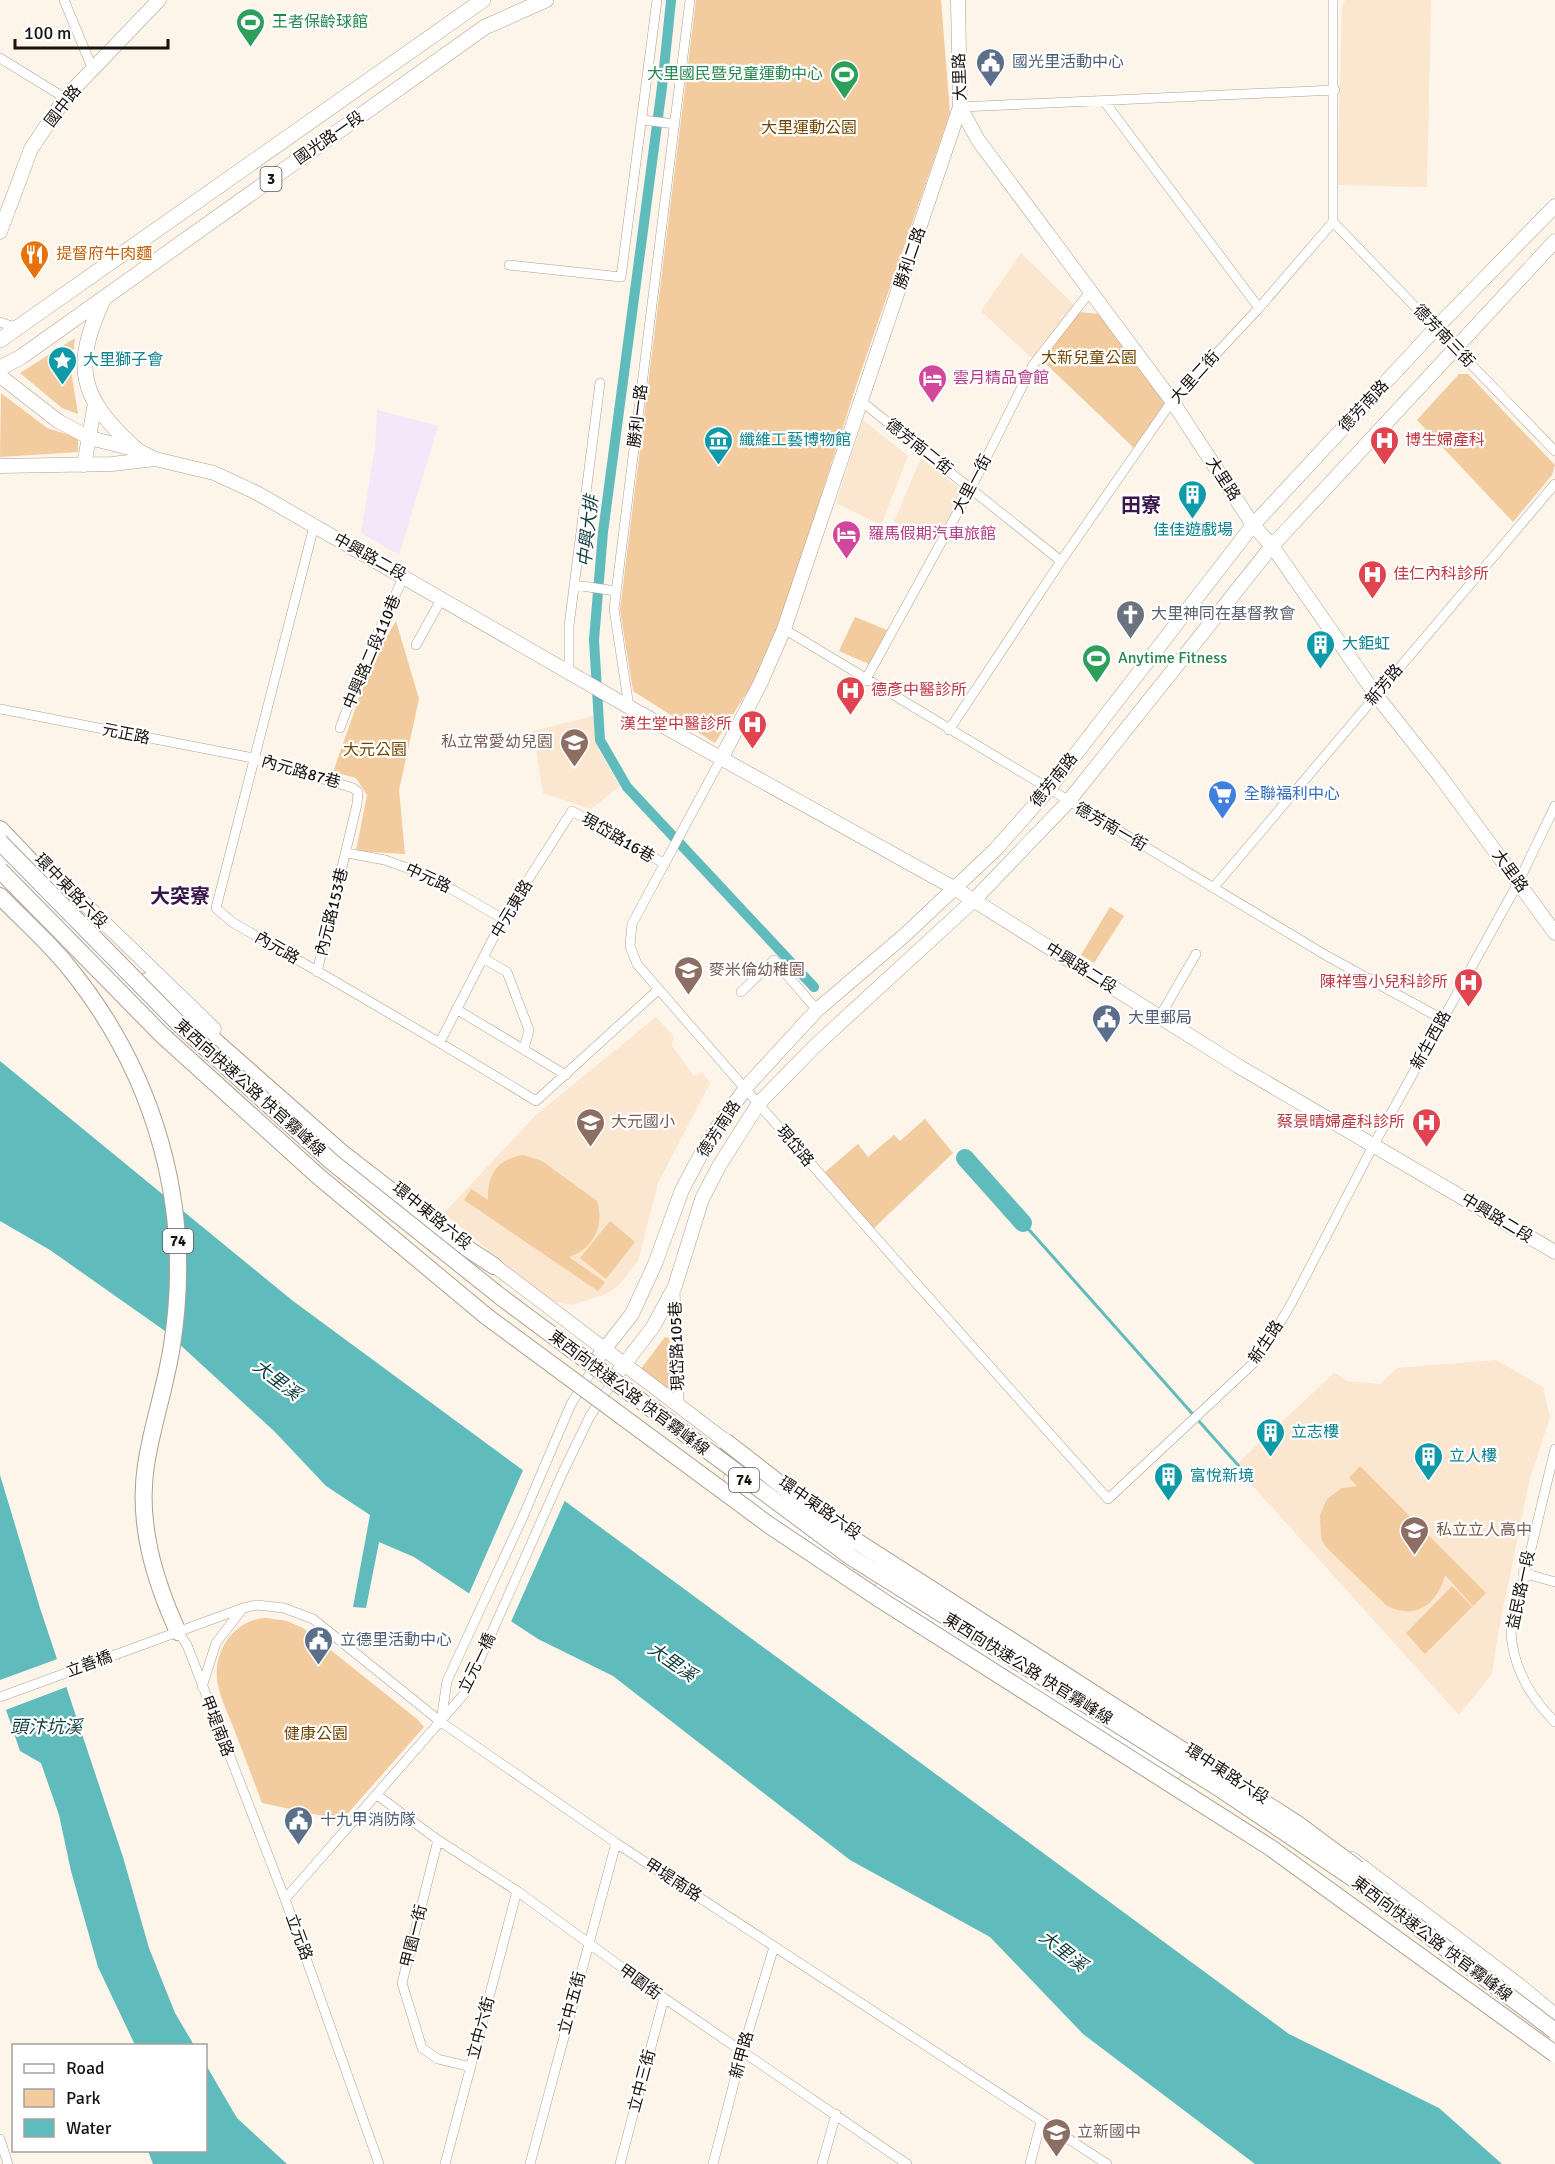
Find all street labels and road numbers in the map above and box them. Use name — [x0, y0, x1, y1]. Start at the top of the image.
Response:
street label: 大里路 — [949, 53, 971, 101]
street label: 國中路 — [40, 81, 86, 131]
street label: 國光路一段 — [290, 107, 368, 169]
road number: 3 — [260, 167, 282, 191]
street label: 勝利二路 — [890, 224, 930, 292]
street label: 德芳南三街 — [1409, 300, 1479, 372]
street label: 大里二街 — [1166, 347, 1224, 407]
street label: 德芳南路 — [1335, 376, 1393, 436]
street label: 勝利一路 — [624, 383, 652, 449]
street label: 德芳南二街 — [881, 414, 957, 480]
street label: 大里一街 — [948, 451, 996, 517]
street label: 大里路 — [1202, 453, 1244, 505]
street label: 中興路二段 — [330, 529, 410, 585]
street label: 中興路二段110巷 — [339, 592, 405, 712]
street label: 新芳路 — [1361, 660, 1407, 710]
street label: 元正路 — [101, 720, 151, 748]
street label: 德芳南路 — [1026, 749, 1082, 811]
street label: 內元路87巷 — [259, 751, 343, 793]
street label: 德芳南一街 — [1071, 798, 1151, 856]
street label: 現岱路16巷 — [578, 809, 658, 867]
street label: 大里路 — [1488, 846, 1532, 896]
street label: 環中東路六段 — [30, 850, 112, 932]
street label: 中元路 — [402, 859, 454, 897]
street label: 內元路153巷 — [311, 866, 353, 958]
street label: 中元東路 — [487, 876, 537, 942]
street label: 內元路 — [251, 927, 303, 969]
street label: 中興路二段 — [1042, 938, 1120, 998]
street label: 新生西路 — [1407, 1007, 1455, 1073]
street label: 東西向快速公路 快官霧峰線 — [171, 1015, 329, 1161]
street label: 德芳南路 — [693, 1097, 745, 1161]
street label: 現岱路 — [772, 1121, 818, 1171]
street label: 環中東路六段 — [388, 1178, 476, 1254]
street label: 中興路二段 — [1458, 1189, 1536, 1247]
road number: 74 — [163, 1229, 193, 1253]
street label: 現岱路105巷 — [665, 1301, 689, 1391]
street label: 新生路 — [1244, 1317, 1288, 1367]
street label: 東西向快速公路 快官霧峰線 — [545, 1326, 713, 1460]
road number: 74 — [729, 1468, 759, 1492]
street label: 環中東路六段 — [775, 1472, 865, 1544]
street label: 益民路一段 — [1503, 1549, 1539, 1631]
street label: 東西向快速公路 快官霧峰線 — [940, 1609, 1116, 1729]
street label: 立元一橋 — [454, 1630, 500, 1696]
street label: 立善橋 — [63, 1646, 115, 1682]
street label: 甲堤南路 — [196, 1693, 238, 1759]
street label: 環中東路六段 — [1181, 1739, 1273, 1809]
street label: 甲堤南路 — [641, 1854, 705, 1906]
street label: 東西向快速公路 快官霧峰線 — [1348, 1872, 1516, 2006]
street label: 甲園一街 — [397, 1903, 431, 1969]
street label: 立元路 — [281, 1911, 317, 1963]
street label: 甲園街 — [615, 1960, 665, 2004]
street label: 立中五街 — [554, 1969, 590, 2037]
street label: 立中六街 — [463, 1994, 499, 2062]
street label: 新甲路 — [726, 2029, 758, 2081]
street label: 立中三街 — [624, 2047, 660, 2115]

